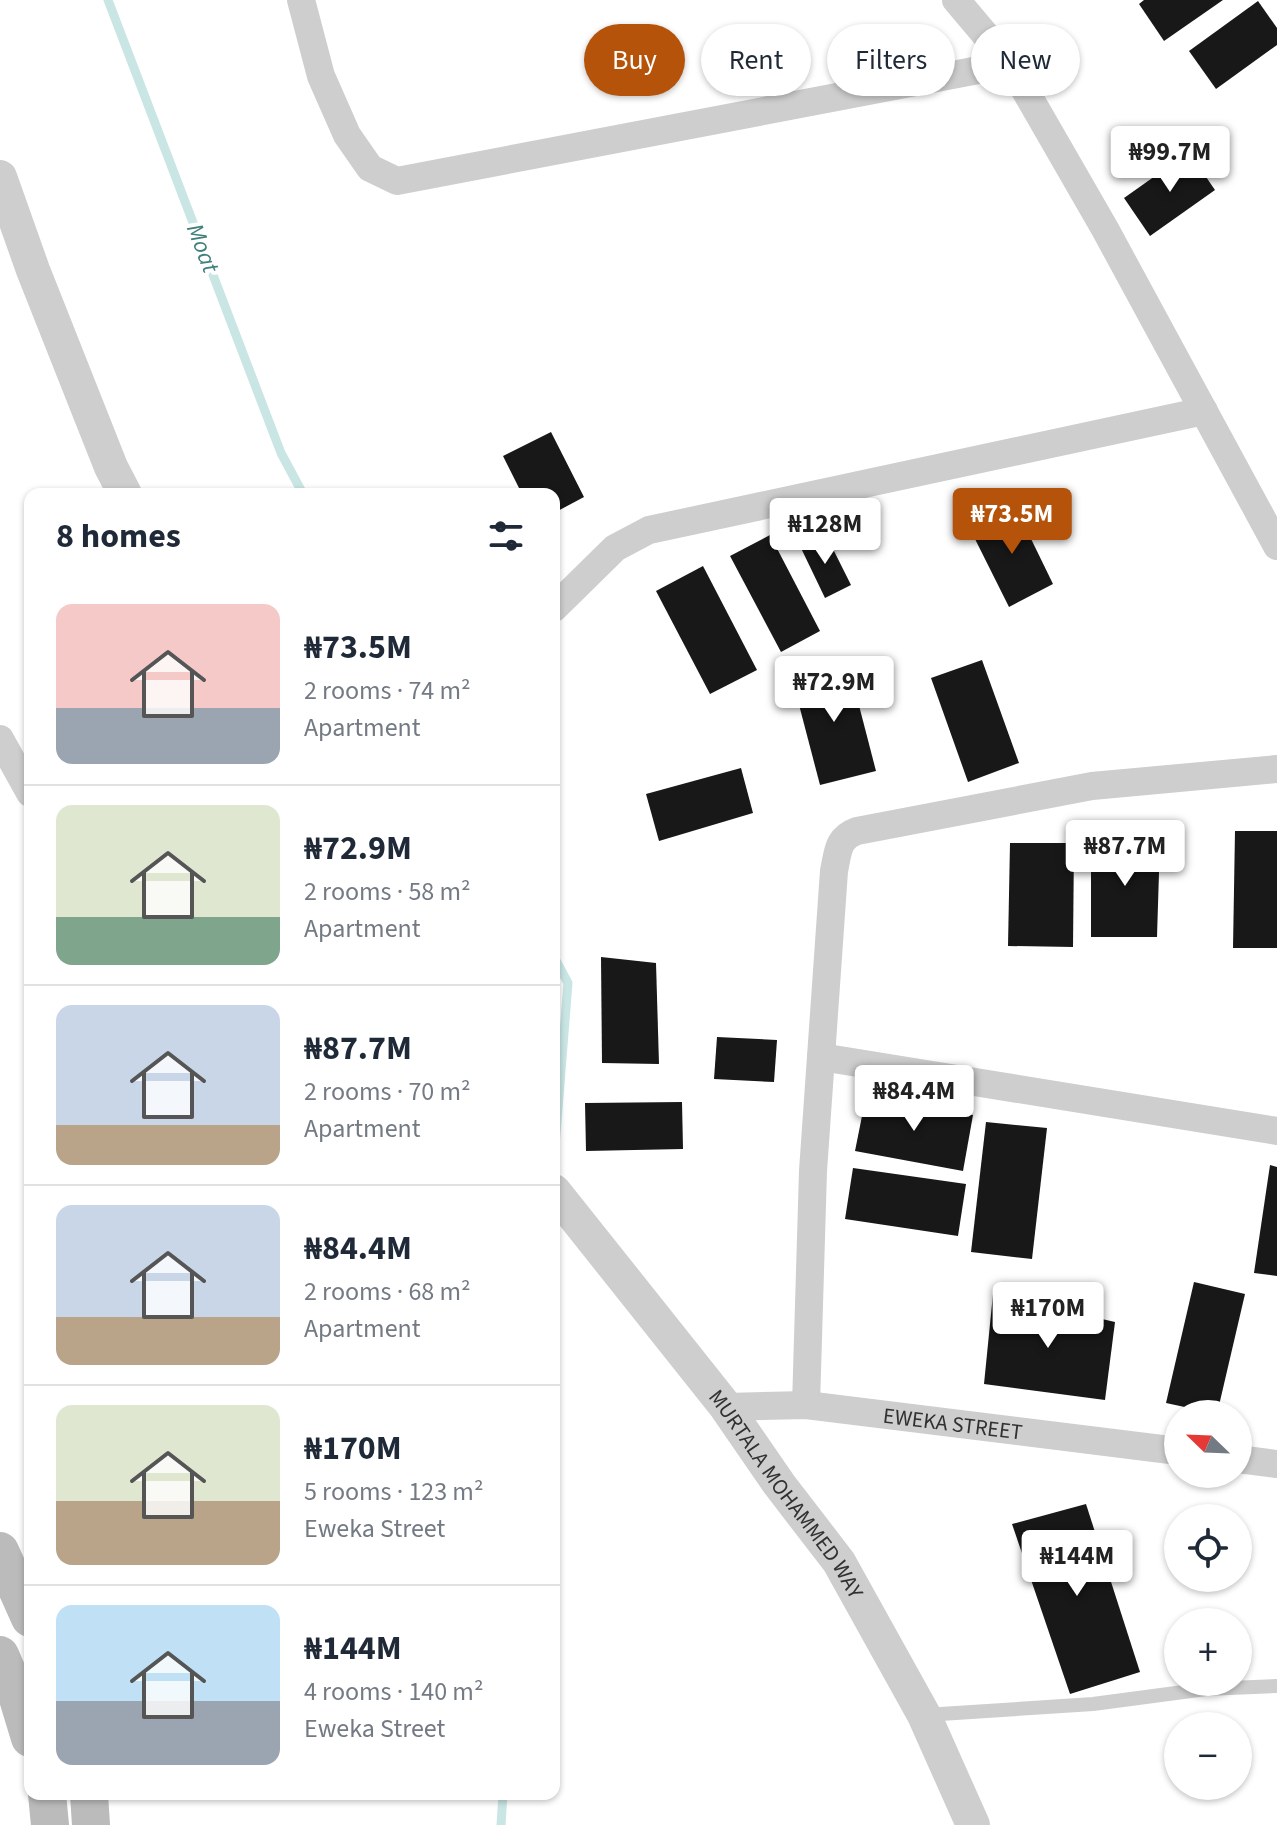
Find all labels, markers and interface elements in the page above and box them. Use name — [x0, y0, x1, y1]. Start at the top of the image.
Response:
chip: Buy — [584, 24, 685, 96]
chip: Rent — [701, 24, 811, 96]
chip: Filters — [827, 24, 955, 96]
chip: New — [971, 24, 1080, 96]
pin: ₦99.7M — [1105, 126, 1235, 194]
text: ₦99.7M — [1129, 133, 1211, 170]
water label: Moat — [177, 219, 228, 279]
pin: ₦73.5M — [947, 488, 1077, 556]
text: ₦73.5M — [971, 495, 1053, 532]
pin: ₦128M — [769, 498, 881, 566]
text: ₦128M — [788, 505, 862, 542]
text: 8 homes — [56, 512, 181, 561]
icon: filters — [484, 514, 528, 558]
text: ₦73.5M — [304, 623, 412, 672]
icon: home — [120, 636, 216, 732]
pin: ₦72.9M — [769, 656, 899, 724]
text: ₦72.9M — [793, 663, 875, 700]
text: 2 rooms · 74 m² — [304, 672, 471, 709]
text: Apartment — [304, 709, 421, 746]
pin: ₦87.7M — [1060, 820, 1190, 888]
text: ₦72.9M — [304, 824, 412, 873]
text: ₦87.7M — [1084, 827, 1166, 864]
icon: home — [120, 837, 216, 933]
text: 2 rooms · 58 m² — [304, 873, 471, 910]
text: Apartment — [304, 910, 421, 947]
text: ₦87.7M — [304, 1024, 412, 1073]
icon: home — [120, 1037, 216, 1133]
pin: ₦84.4M — [849, 1065, 979, 1133]
text: ₦84.4M — [873, 1072, 955, 1109]
text: 2 rooms · 70 m² — [304, 1073, 471, 1110]
text: Apartment — [304, 1110, 421, 1147]
text: ₦84.4M — [304, 1224, 412, 1273]
icon: home — [120, 1237, 216, 1333]
text: 2 rooms · 68 m² — [304, 1273, 471, 1310]
pin: ₦170M — [992, 1282, 1104, 1350]
text: ₦170M — [1011, 1289, 1085, 1326]
text: Apartment — [304, 1310, 421, 1347]
street label: MURTALA MOHAMMED WAY — [701, 1383, 871, 1605]
street label: EWEKA STREET — [881, 1400, 1024, 1449]
north arrow — [1164, 1400, 1252, 1488]
map controls — [1164, 1400, 1252, 1800]
text: ₦170M — [304, 1424, 402, 1473]
icon: home — [120, 1437, 216, 1533]
text: 5 rooms · 123 m² — [304, 1473, 483, 1510]
button: locate — [1164, 1504, 1252, 1592]
text: Eweka Street — [304, 1510, 445, 1547]
pin: ₦144M — [1021, 1530, 1133, 1598]
text: ₦144M — [1040, 1537, 1114, 1574]
button: + — [1164, 1608, 1252, 1696]
text: ₦144M — [304, 1624, 402, 1673]
icon: home — [120, 1637, 216, 1733]
text: 4 rooms · 140 m² — [304, 1673, 483, 1710]
text: Eweka Street — [304, 1710, 445, 1747]
button: − — [1164, 1712, 1252, 1800]

